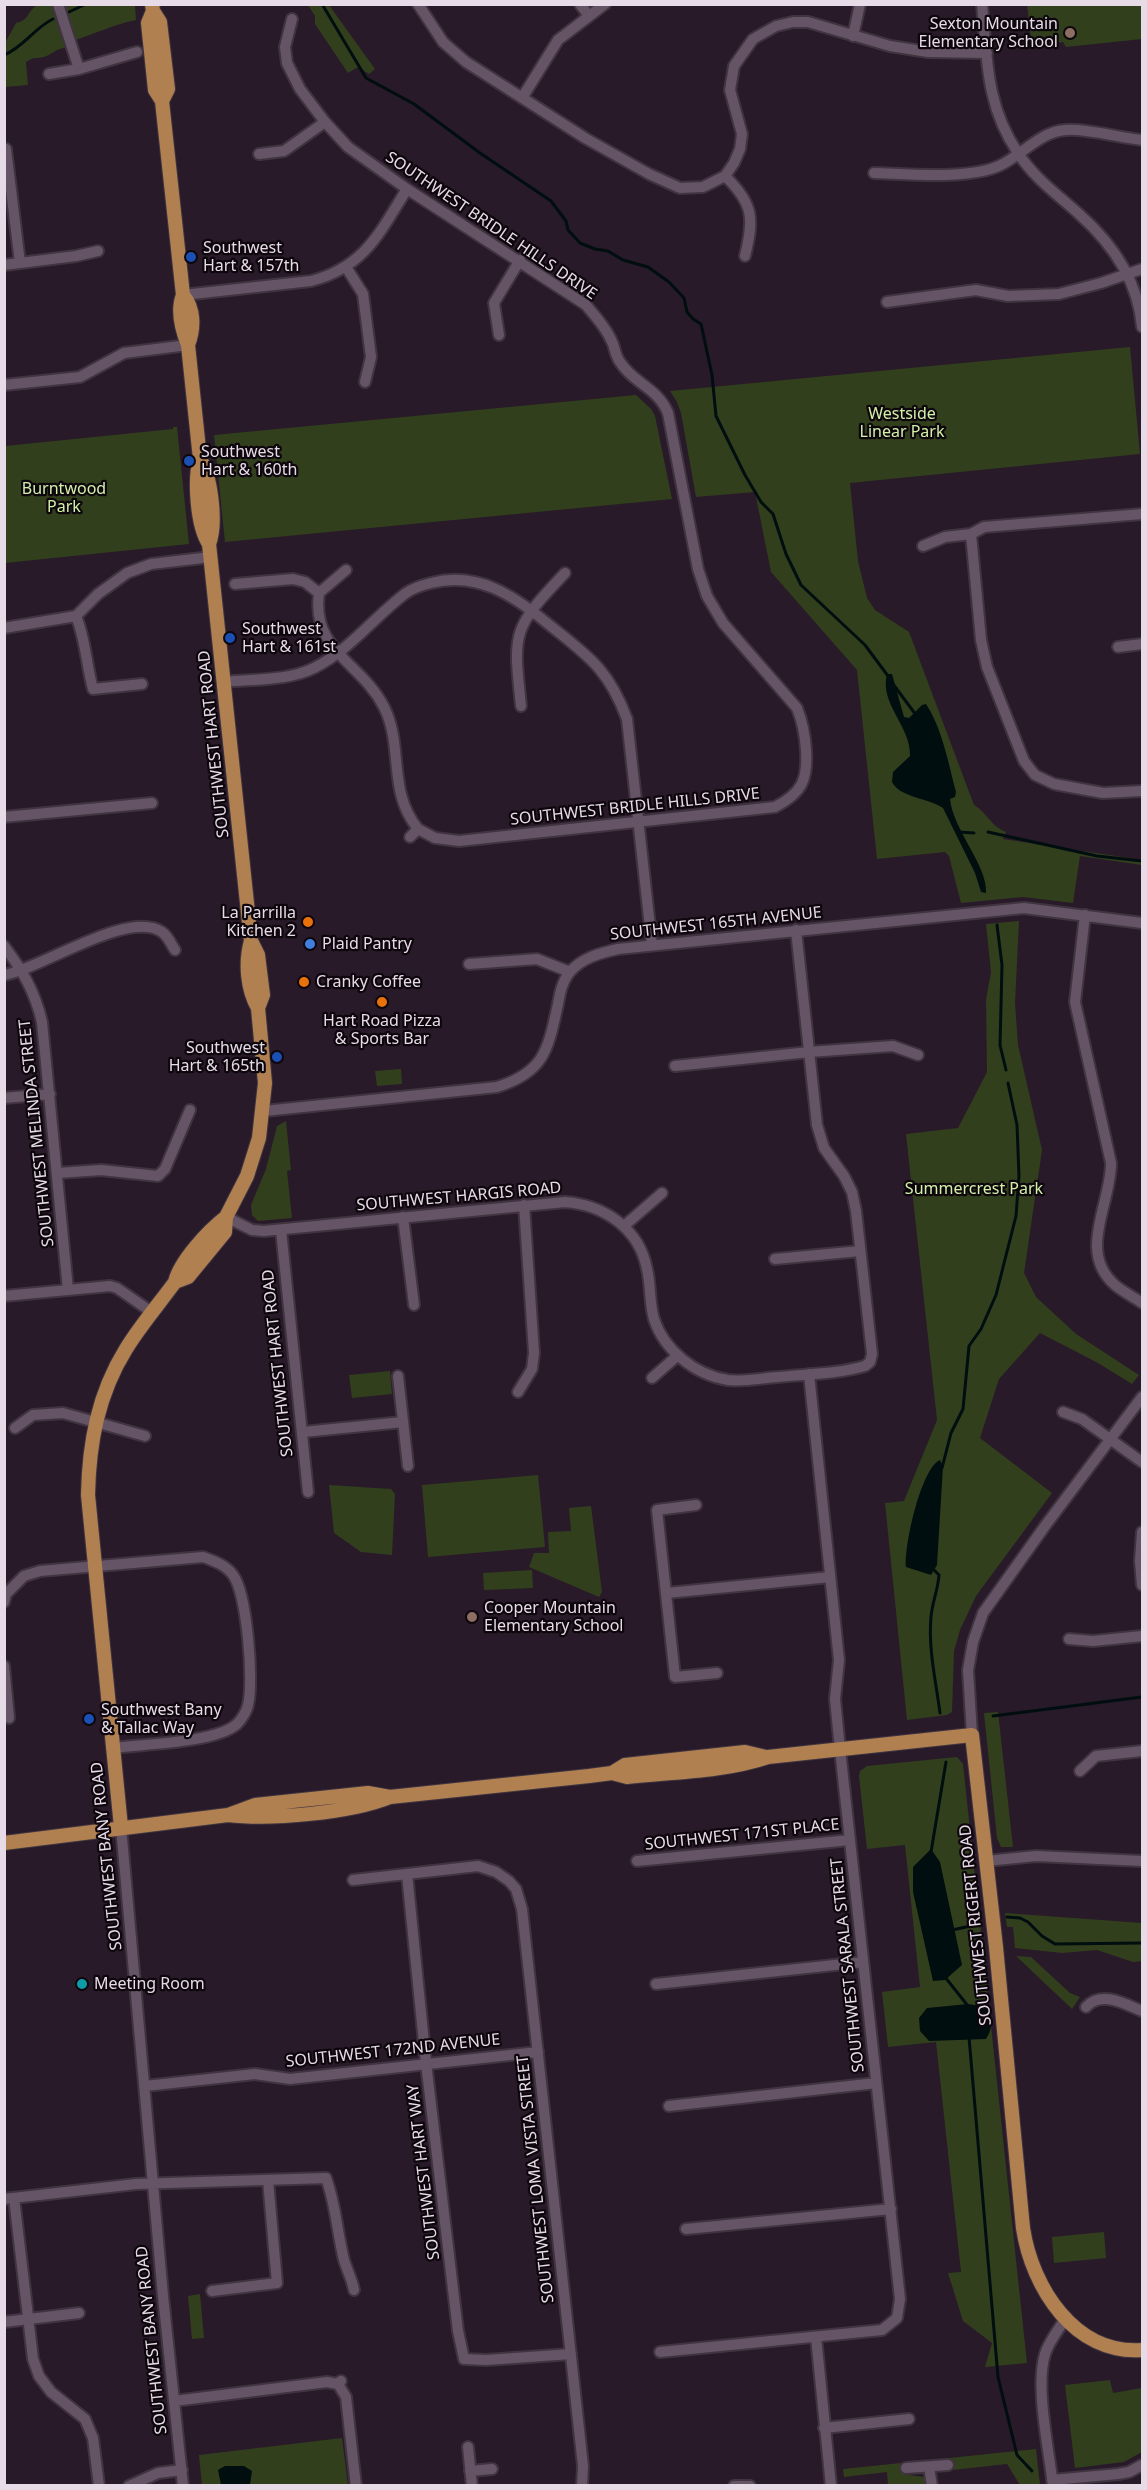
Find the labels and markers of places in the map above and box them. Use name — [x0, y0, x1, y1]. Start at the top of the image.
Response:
place label: Sexton Mountain Elementary School — [919, 14, 1058, 52]
marker: Sexton Mountain Elementary School — [1063, 26, 1077, 40]
place label: Southwest Hart & 157th — [203, 238, 299, 276]
marker: Southwest Hart & 157th — [184, 250, 198, 264]
place label: Southwest Hart & 160th — [201, 442, 297, 480]
marker: Southwest Hart & 160th — [182, 454, 196, 468]
place label: Southwest Hart & 161st — [242, 619, 336, 657]
marker: Southwest Hart & 161st — [223, 631, 237, 645]
place label: La Parrilla Kitchen 2 — [221, 903, 296, 941]
marker: La Parrilla Kitchen 2 — [301, 915, 315, 929]
place label: Plaid Pantry — [322, 934, 412, 954]
marker: Plaid Pantry — [303, 937, 317, 951]
place label: Cranky Coffee — [316, 972, 421, 992]
marker: Cranky Coffee — [297, 975, 311, 989]
marker: Hart Road Pizza & Sports Bar — [375, 995, 389, 1009]
place label: Hart Road Pizza & Sports Bar — [323, 1011, 441, 1049]
place label: Southwest Hart & 165th — [169, 1038, 265, 1076]
marker: Southwest Hart & 165th — [270, 1050, 284, 1064]
place label: Cooper Mountain Elementary School — [484, 1598, 623, 1636]
marker: Cooper Mountain Elementary School — [465, 1610, 479, 1624]
place label: Southwest Bany & Tallac Way — [101, 1700, 222, 1738]
marker: Southwest Bany & Tallac Way — [82, 1712, 96, 1726]
place label: Meeting Room — [94, 1974, 205, 1994]
marker: Meeting Room — [75, 1977, 89, 1991]

